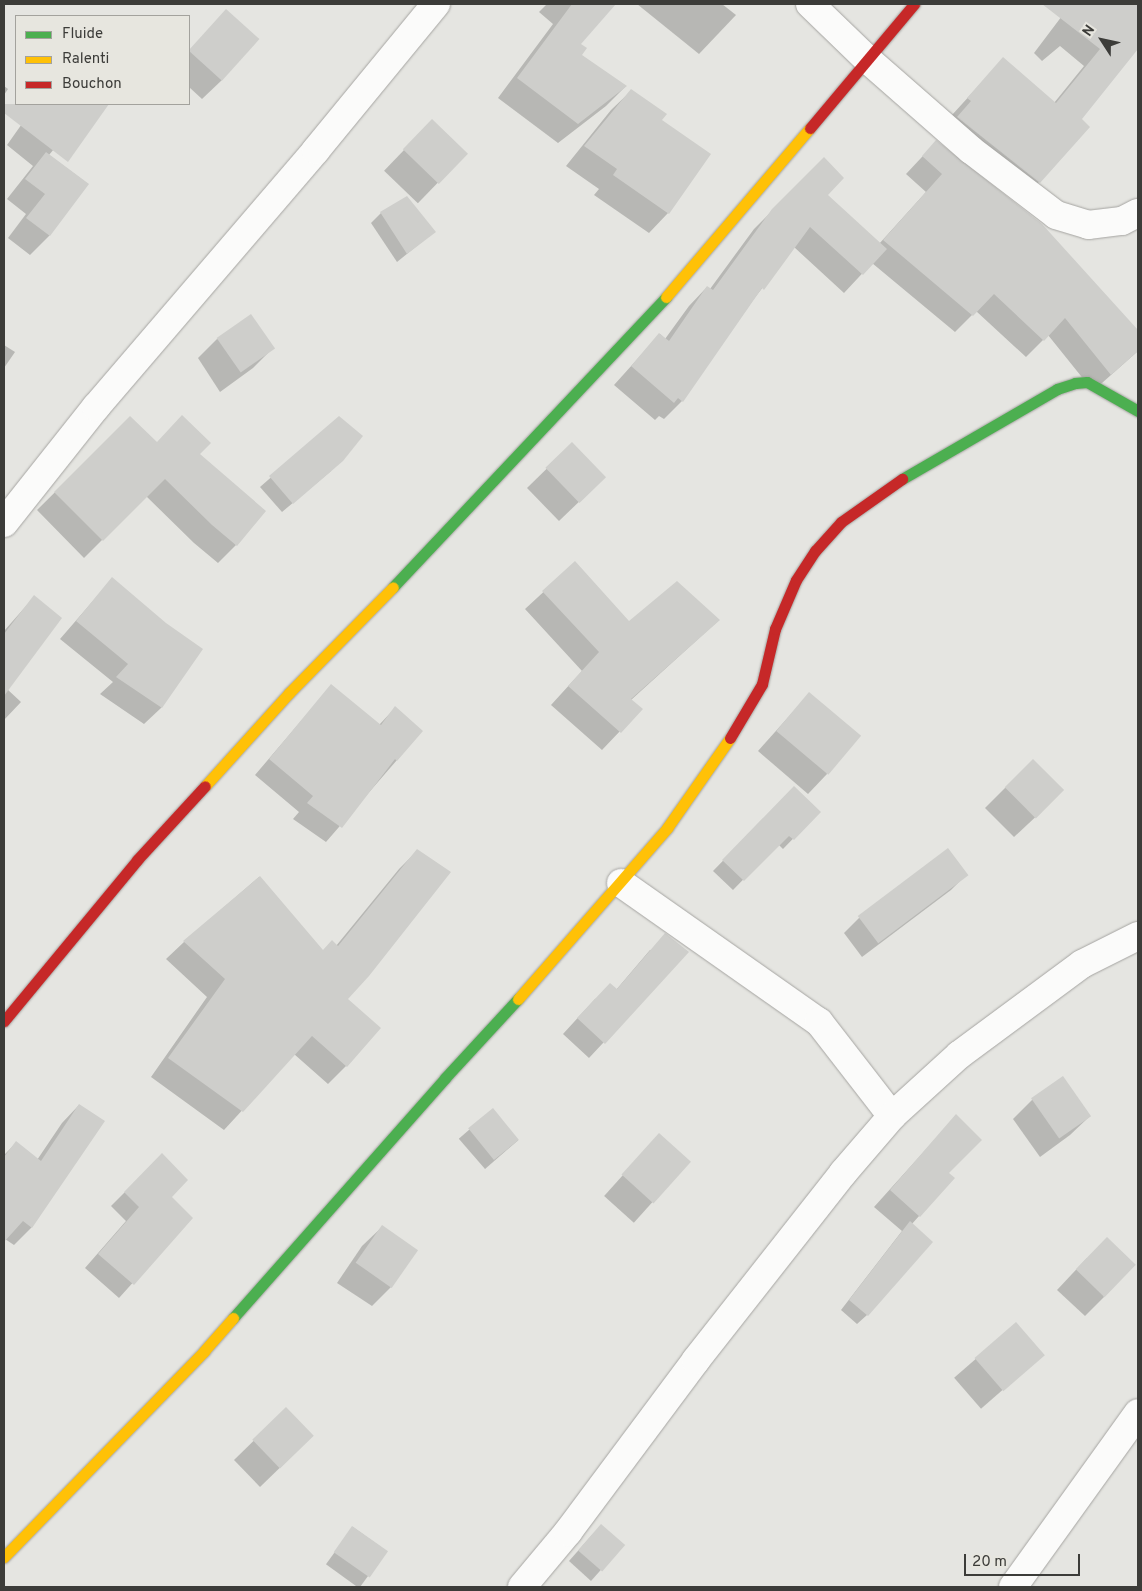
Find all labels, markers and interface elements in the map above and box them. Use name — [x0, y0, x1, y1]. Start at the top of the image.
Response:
legend — [15, 15, 190, 105]
north arrow — [1077, 15, 1127, 65]
text: N — [1079, 22, 1099, 40]
text: Fluide — [62, 25, 103, 44]
text: Ralenti — [62, 50, 109, 69]
text: Bouchon — [62, 75, 122, 94]
scale bar — [967, 1544, 1083, 1576]
text: 20 m — [972, 1553, 1007, 1572]

